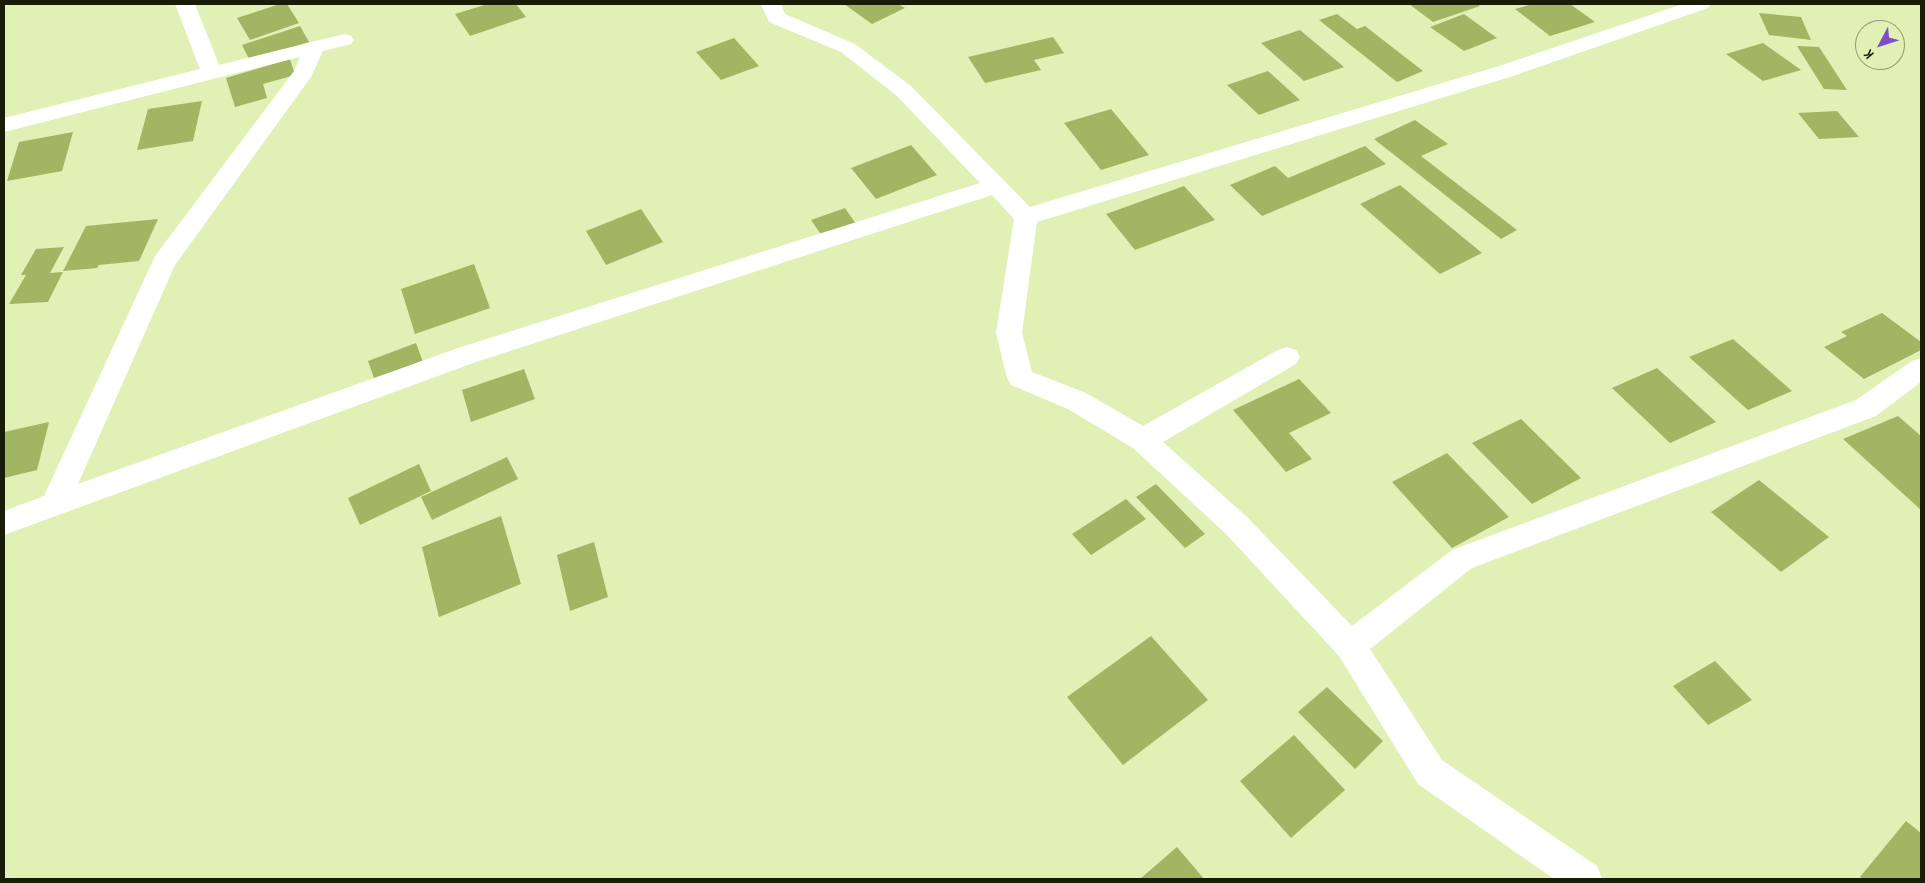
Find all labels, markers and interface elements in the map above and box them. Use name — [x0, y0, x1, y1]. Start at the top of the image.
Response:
north arrow — [1855, 20, 1905, 70]
text: K — [1860, 46, 1878, 62]

